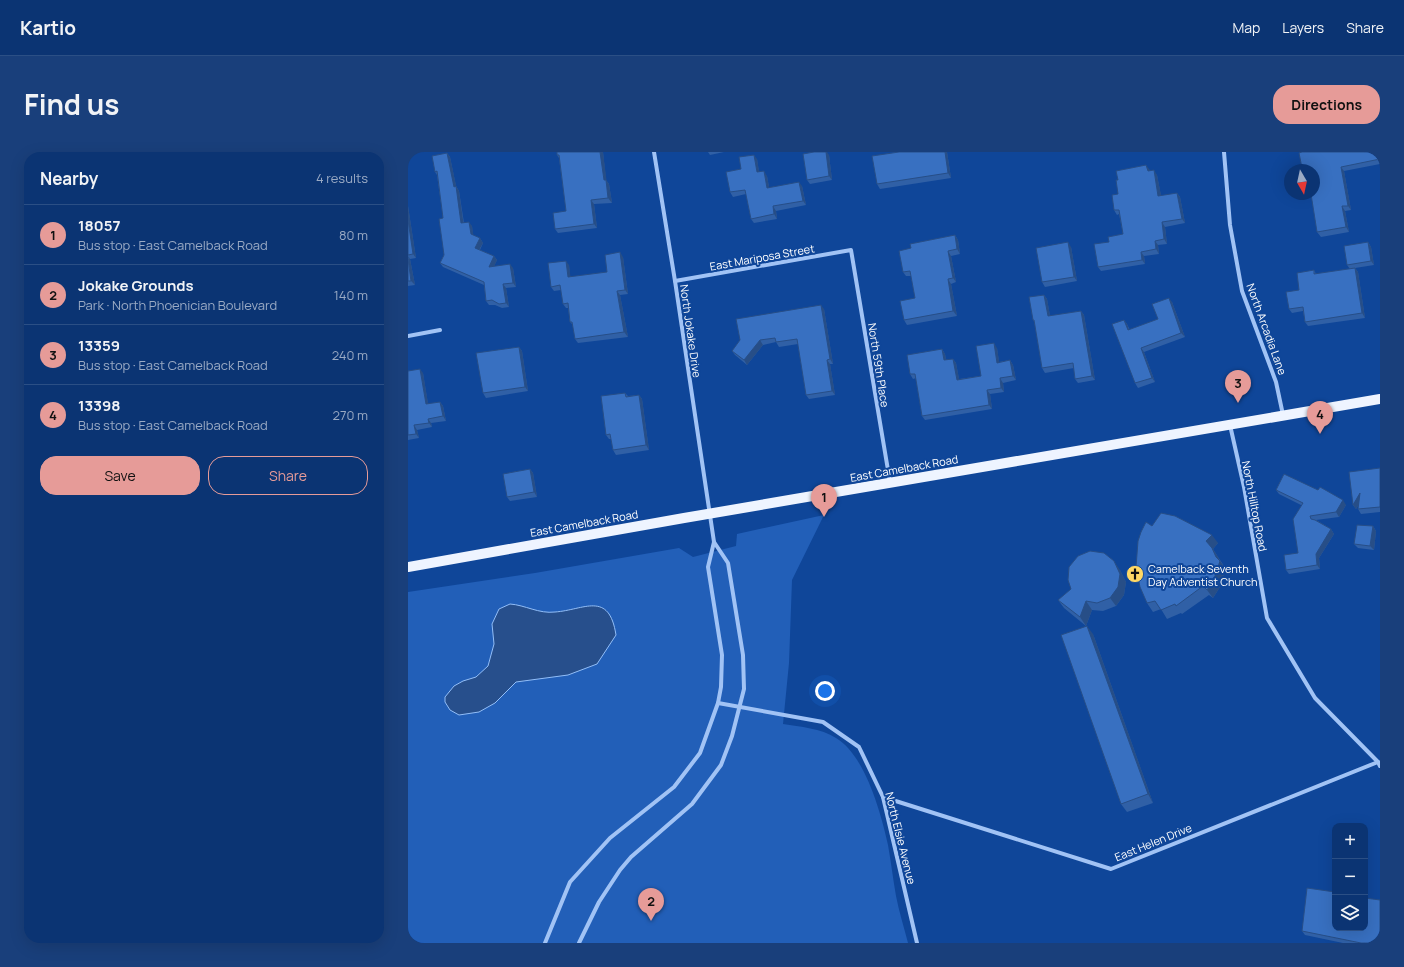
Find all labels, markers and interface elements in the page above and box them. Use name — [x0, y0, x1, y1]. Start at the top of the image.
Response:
text: Kartio — [20, 15, 76, 41]
text: Map — [1232, 18, 1260, 37]
text: Layers — [1282, 18, 1324, 37]
text: Share — [1346, 18, 1384, 37]
text: Find us — [24, 85, 119, 123]
button: Directions — [1273, 85, 1380, 124]
north arrow — [1284, 164, 1320, 200]
text: Nearby — [40, 167, 98, 190]
text: 4 results — [316, 169, 368, 187]
text: 18057 — [78, 215, 120, 236]
text: 1 — [50, 226, 56, 244]
text: 80 m — [339, 226, 368, 244]
text: Bus stop · East Camelback Road — [78, 236, 268, 254]
street label: East Mariposa Street — [708, 240, 816, 274]
text: Jokake Grounds — [78, 275, 194, 296]
street label: North Arcadia Lane — [1244, 281, 1291, 377]
street label: North Jokake Drive — [677, 283, 705, 379]
text: 2 — [49, 286, 57, 304]
text: 140 m — [334, 286, 368, 304]
text: Park · North Phoenician Boulevard — [78, 296, 277, 314]
street label: North 59th Place — [865, 322, 893, 409]
text: 13359 — [78, 335, 120, 356]
text: 3 — [49, 346, 57, 364]
text: 240 m — [332, 346, 368, 364]
text: Bus stop · East Camelback Road — [78, 356, 268, 374]
pin: 3 — [1225, 370, 1251, 403]
text: 13398 — [78, 395, 121, 416]
pin: 4 — [1307, 401, 1333, 434]
text: 4 — [49, 406, 57, 424]
text: 270 m — [333, 406, 368, 424]
text: Bus stop · East Camelback Road — [78, 416, 268, 434]
street label: East Camelback Road — [849, 451, 959, 485]
button: Save — [40, 456, 200, 495]
button: Share — [208, 456, 368, 495]
street label: North Hilltop Road — [1239, 459, 1271, 553]
pin: 1 — [811, 484, 837, 517]
street label: East Camelback Road — [529, 506, 639, 540]
place label: Camelback Seventh Day Adventist Church — [1148, 561, 1258, 589]
church icon: Camelback Seventh Day Adventist Church — [1125, 564, 1145, 584]
your location — [815, 681, 835, 701]
street label: North Elsie Avenue — [882, 790, 920, 886]
street label: East Helen Drive — [1112, 819, 1194, 864]
map controls — [1332, 823, 1368, 931]
button: + — [1332, 823, 1368, 859]
button: − — [1332, 859, 1368, 895]
pin: 2 — [638, 888, 664, 921]
button: layers — [1332, 895, 1368, 931]

